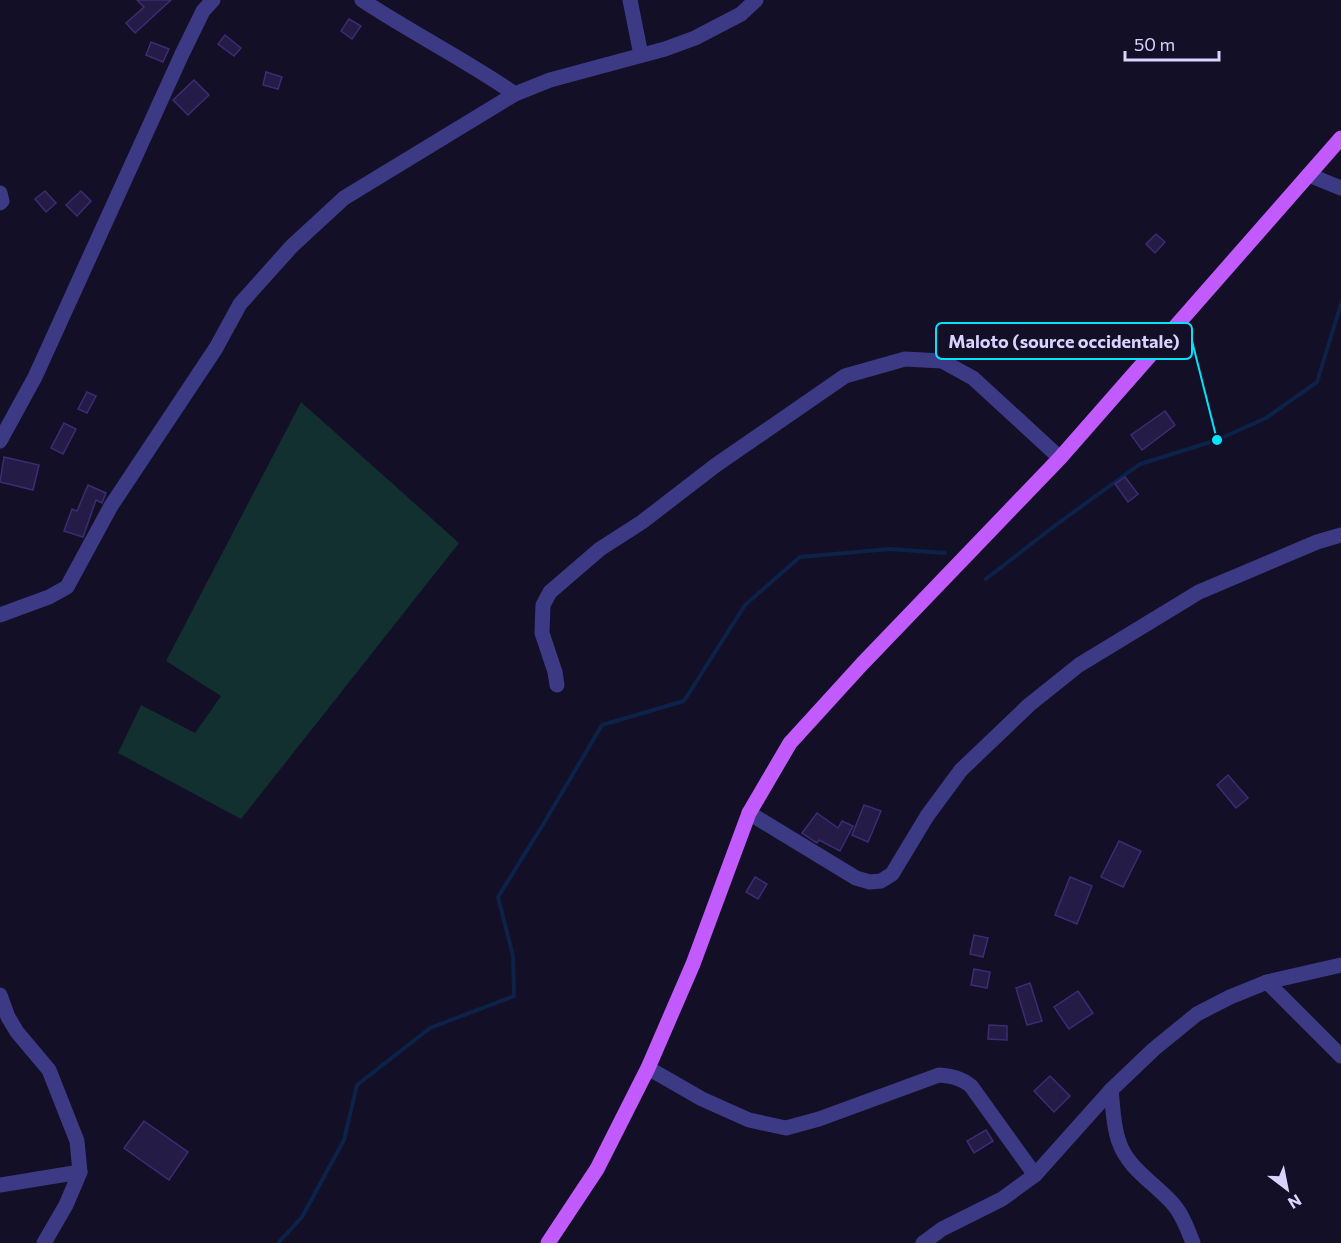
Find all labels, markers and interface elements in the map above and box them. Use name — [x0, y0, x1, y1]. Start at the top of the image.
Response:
scale bar — [1125, 24, 1220, 62]
text: 50 m — [1134, 33, 1175, 55]
callout: Maloto (source occidentale) — [936, 323, 1192, 359]
text: Maloto (source occidentale) — [948, 330, 1180, 352]
north arrow — [1257, 1159, 1317, 1219]
text: N — [1285, 1191, 1305, 1213]

